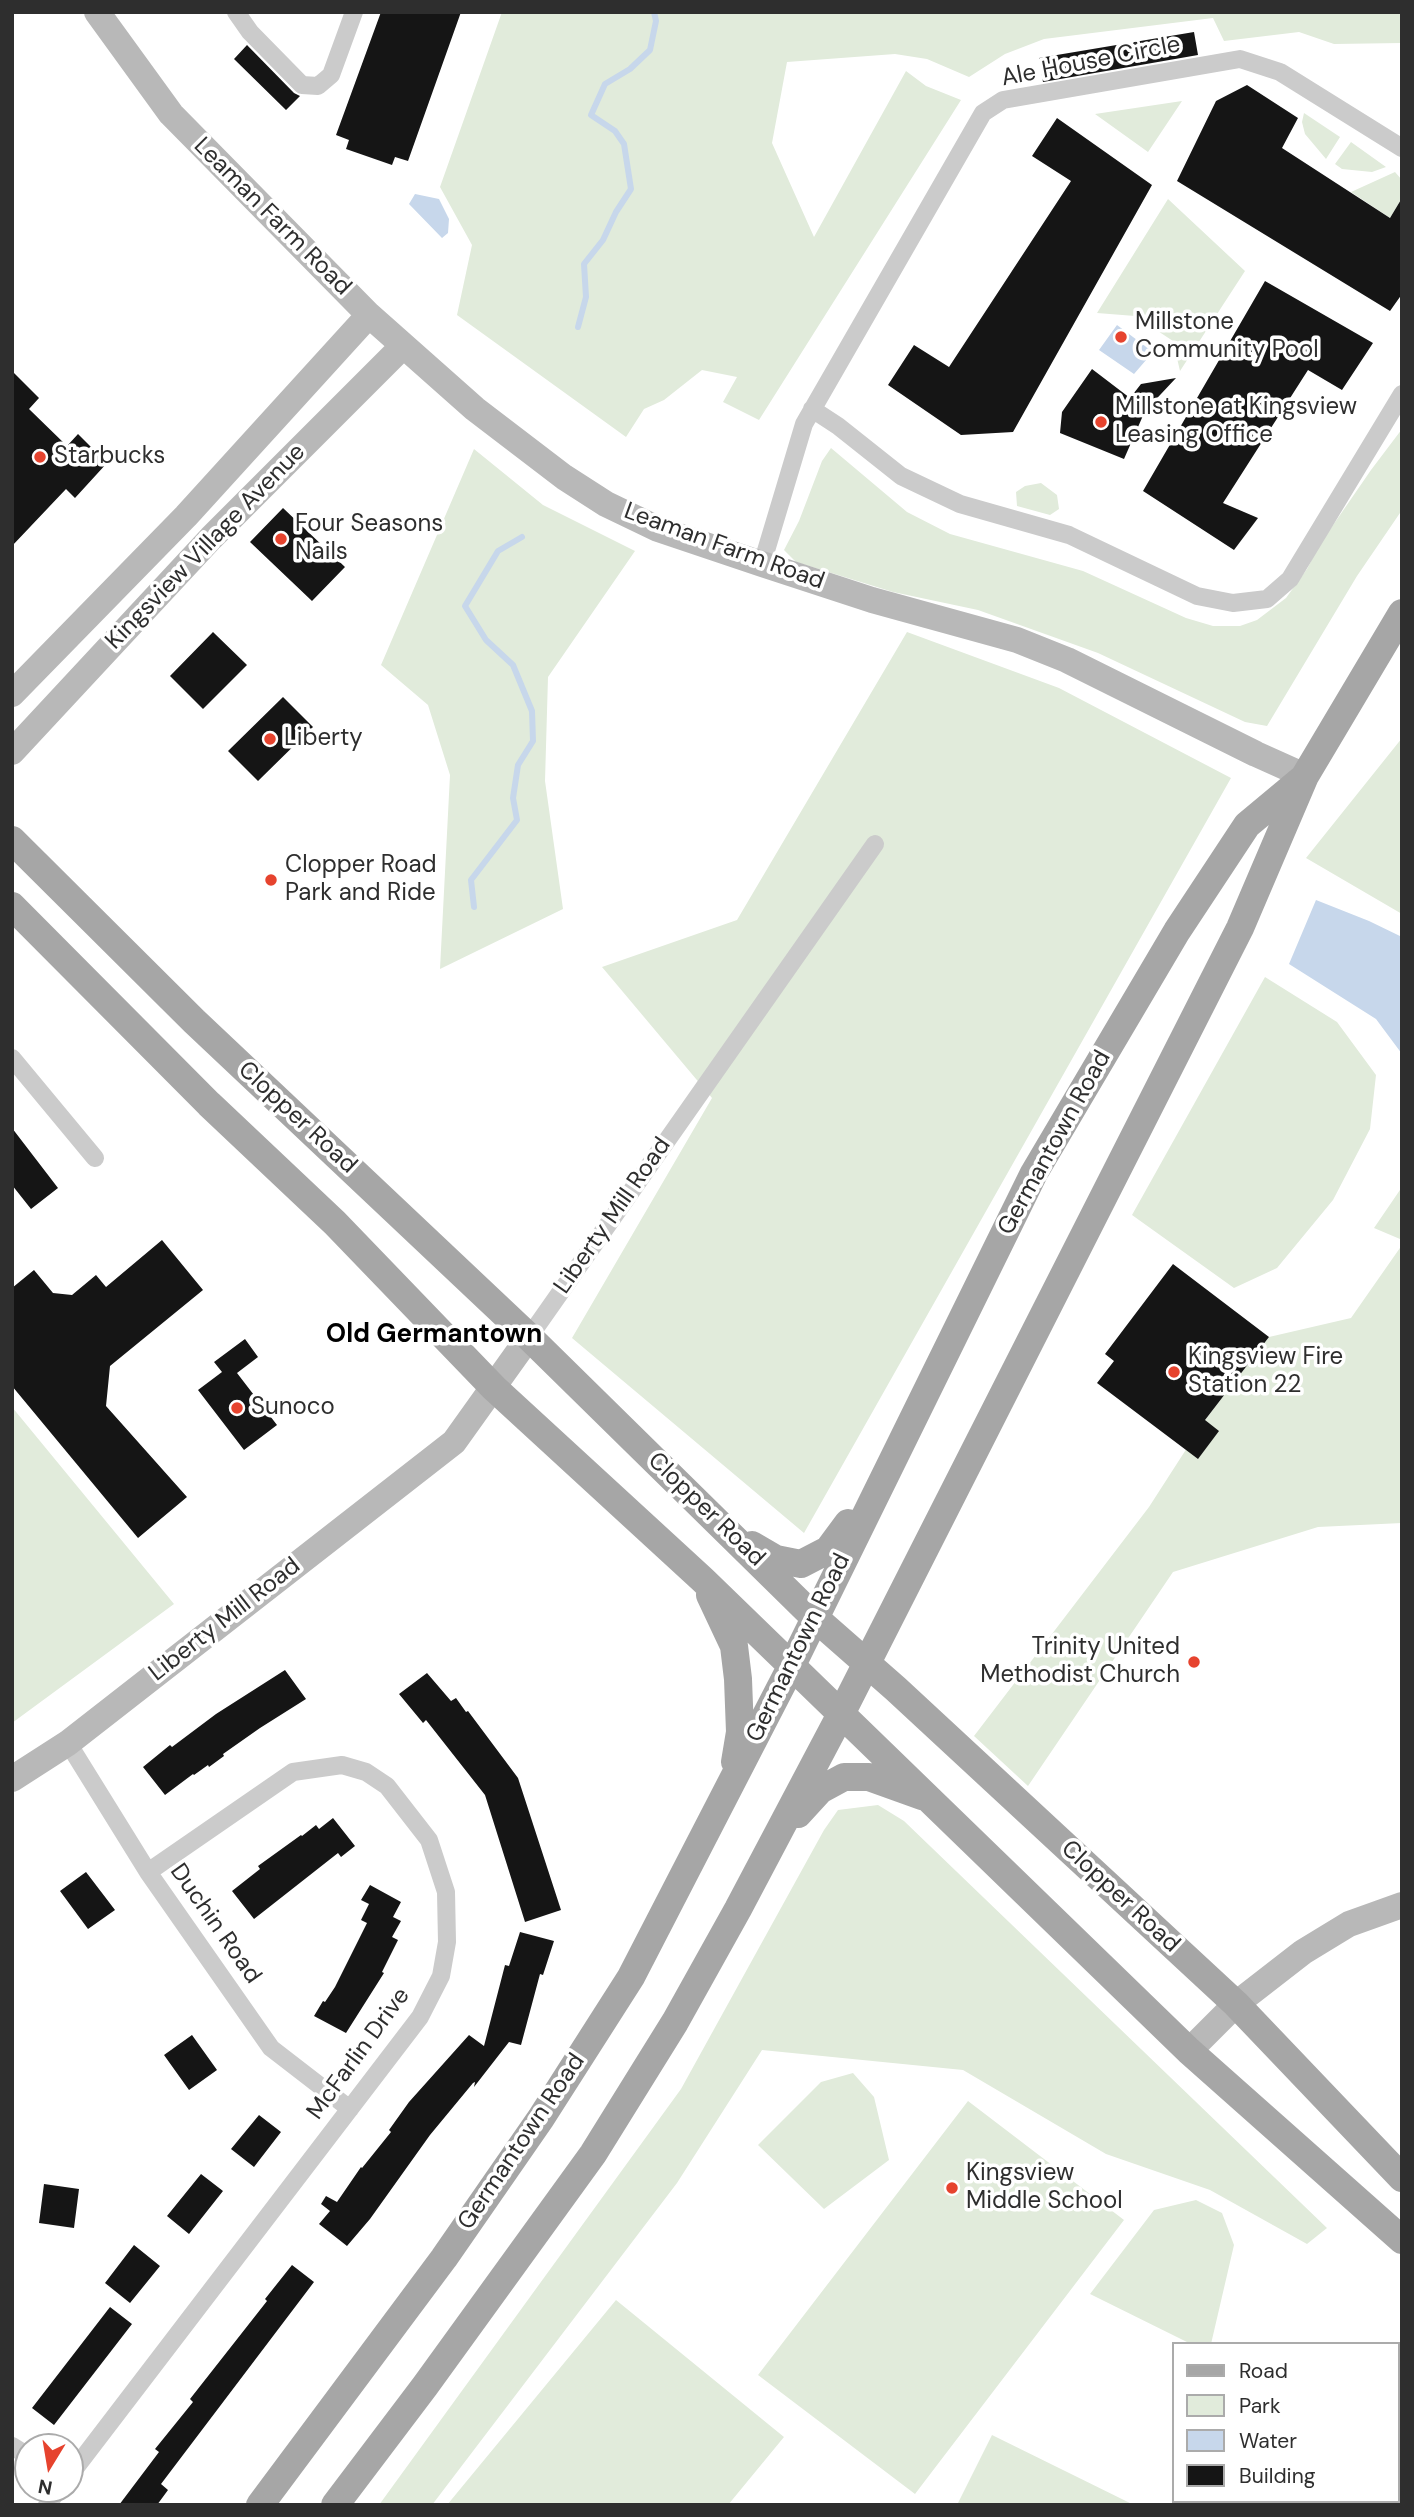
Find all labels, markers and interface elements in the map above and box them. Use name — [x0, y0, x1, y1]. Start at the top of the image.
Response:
street label: Ale House Circle — [999, 31, 1183, 93]
street label: Leaman Farm Road — [187, 132, 357, 302]
place label: Millstone Community Pool — [1135, 309, 1319, 365]
marker: Millstone Community Pool — [1113, 329, 1129, 345]
place label: Millstone at Kingsview Leasing Office — [1115, 394, 1357, 450]
marker: Millstone at Kingsview Leasing Office — [1093, 414, 1109, 430]
street label: Kingsview Village Avenue — [100, 438, 312, 656]
place label: Starbucks — [54, 443, 165, 471]
marker: Starbucks — [32, 449, 48, 465]
street label: Leaman Farm Road — [620, 497, 828, 597]
place label: Four Seasons Nails — [295, 511, 443, 567]
marker: Four Seasons Nails — [273, 531, 289, 547]
place label: Liberty — [284, 725, 363, 753]
marker: Liberty — [262, 731, 278, 747]
place label: Clopper Road Park and Ride — [285, 852, 437, 908]
marker: Clopper Road Park and Ride — [263, 872, 279, 888]
street label: Germantown Road — [992, 1046, 1118, 1240]
street label: Clopper Road — [232, 1056, 362, 1180]
street label: Liberty Mill Road — [548, 1132, 678, 1300]
district label: Old Germantown — [326, 1319, 542, 1351]
place label: Kingsview Fire Station 22 — [1188, 1344, 1343, 1400]
marker: Kingsview Fire Station 22 — [1166, 1364, 1182, 1380]
place label: Sunoco — [251, 1394, 335, 1422]
marker: Sunoco — [229, 1400, 245, 1416]
street label: Clopper Road — [641, 1447, 771, 1573]
street label: Germantown Road — [741, 1549, 857, 1747]
street label: Liberty Mill Road — [144, 1552, 306, 1688]
place label: Trinity United Methodist Church — [980, 1634, 1180, 1690]
marker: Trinity United Methodist Church — [1186, 1654, 1202, 1670]
street label: Clopper Road — [1055, 1835, 1185, 1959]
street label: Duchin Road — [163, 1859, 267, 1989]
street label: McFarlin Drive — [302, 1982, 416, 2126]
street label: Germantown Road — [452, 2049, 592, 2235]
place label: Kingsview Middle School — [966, 2160, 1123, 2216]
marker: Kingsview Middle School — [944, 2180, 960, 2196]
legend — [1172, 2342, 1400, 2503]
text: Road — [1239, 2357, 1288, 2385]
text: Park — [1239, 2392, 1280, 2420]
text: Water — [1239, 2427, 1297, 2455]
north arrow — [14, 2433, 84, 2503]
text: Building — [1239, 2462, 1315, 2490]
text: N — [36, 2474, 54, 2501]

